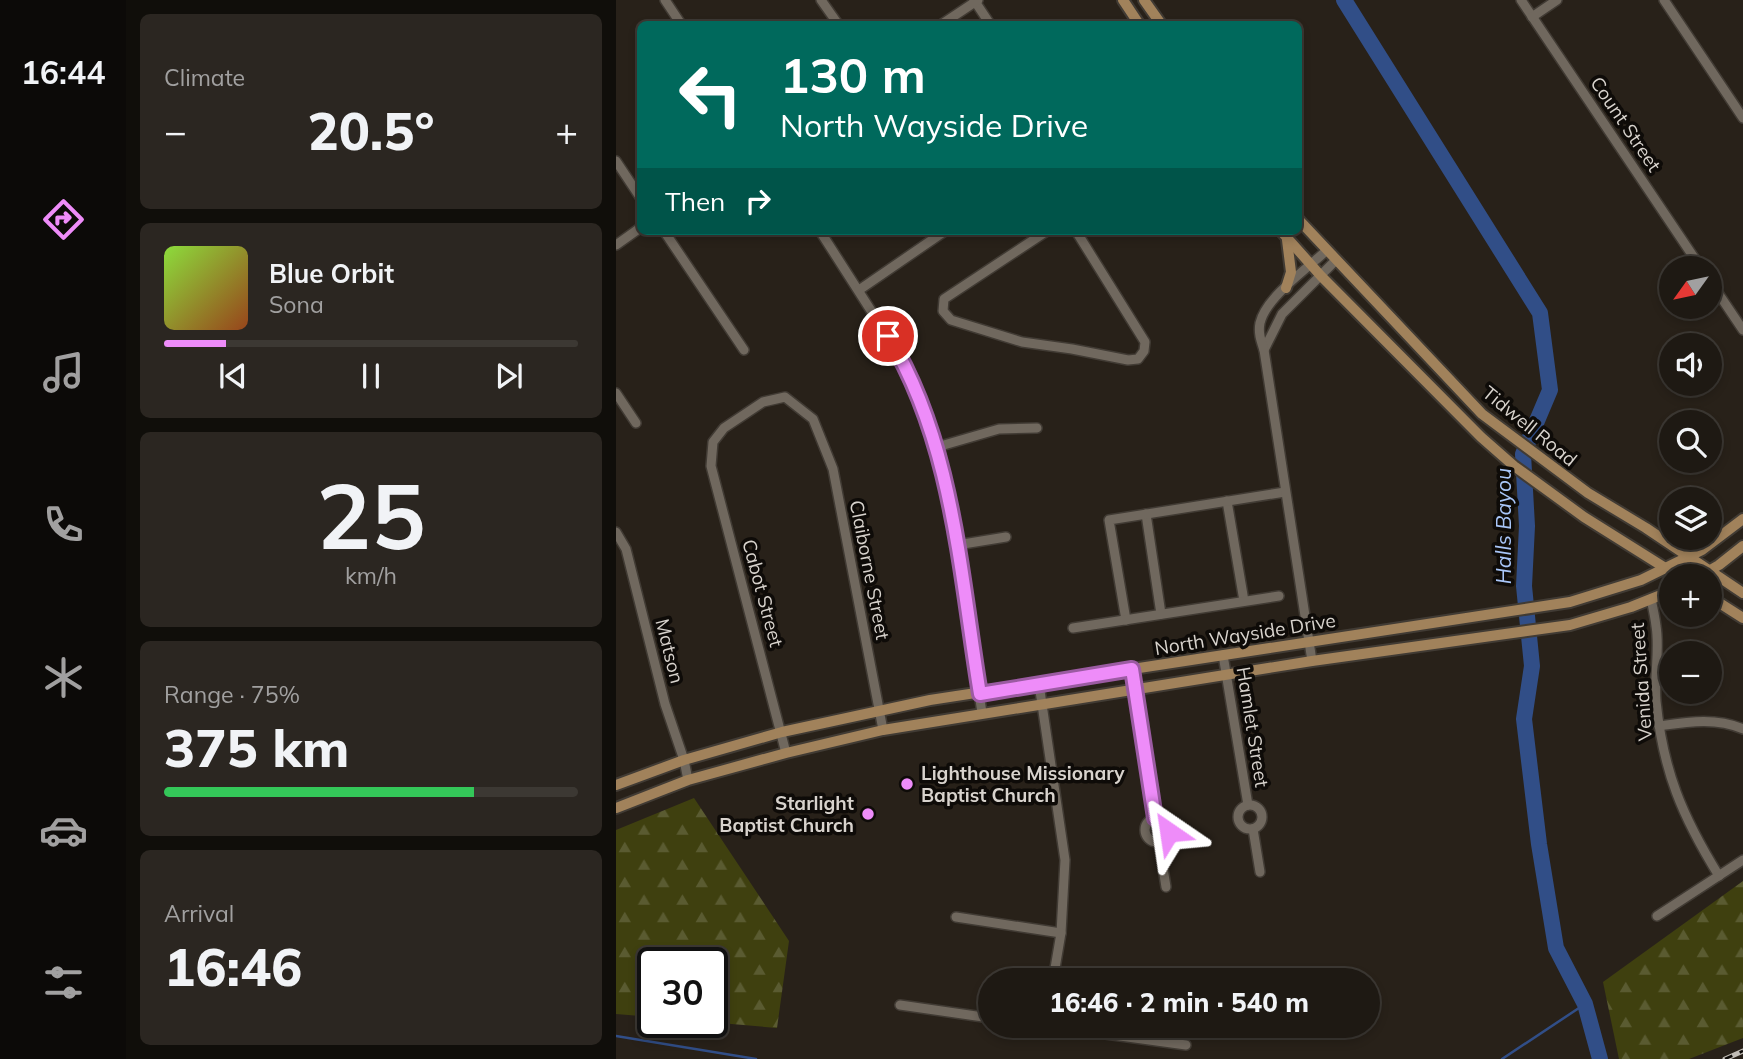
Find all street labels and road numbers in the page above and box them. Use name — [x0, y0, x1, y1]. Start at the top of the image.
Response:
street label: Count Street — [1585, 72, 1667, 176]
street label: Tidwell Road — [1478, 381, 1582, 471]
street label: Claiborne Street — [845, 498, 895, 642]
street label: Cabot Street — [737, 537, 789, 650]
street label: North Wayside Drive — [1153, 608, 1337, 660]
street label: Matson — [650, 616, 690, 686]
street label: Venida Street — [1625, 622, 1657, 742]
street label: Hamlet Street — [1232, 665, 1274, 789]

